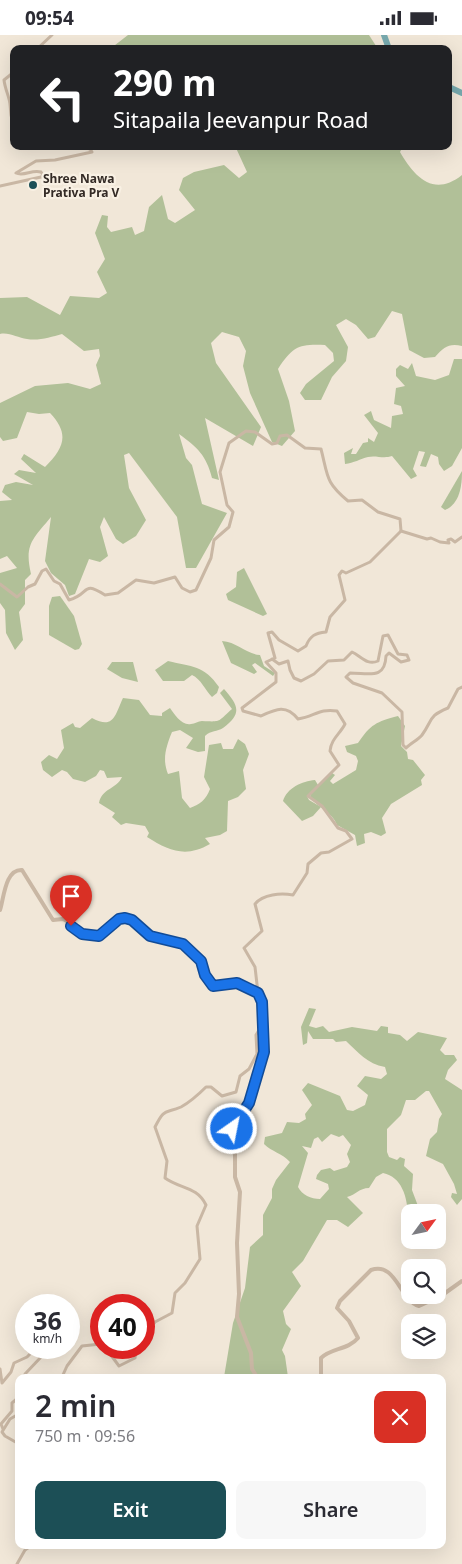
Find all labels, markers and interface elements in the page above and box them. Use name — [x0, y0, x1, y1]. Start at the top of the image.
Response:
text: 09:54 — [25, 5, 74, 31]
text: 290 m — [113, 59, 216, 106]
icon: left — [30, 65, 95, 130]
text: Sitapaila Jeevanpur Road — [113, 104, 369, 134]
place label: Shree Nawa Prativa Pra V — [43, 170, 120, 201]
marker: Shree Nawa Prativa Pra V — [27, 179, 39, 191]
pin — [50, 875, 92, 926]
icon: arrive — [57, 882, 85, 910]
position arrow — [205, 1102, 257, 1154]
north arrow — [401, 1204, 446, 1249]
map controls — [401, 1204, 446, 1359]
button: search — [401, 1259, 446, 1304]
speed limit sign: 40 — [90, 1294, 155, 1359]
text: 36 — [33, 1303, 62, 1337]
button: layers — [401, 1314, 446, 1359]
text: km/h — [33, 1330, 62, 1347]
text: 2 min — [35, 1385, 116, 1426]
button: close — [374, 1391, 426, 1443]
text: 750 m · 09:56 — [35, 1425, 135, 1447]
button: Exit — [35, 1481, 226, 1539]
button: Share — [236, 1481, 426, 1539]

